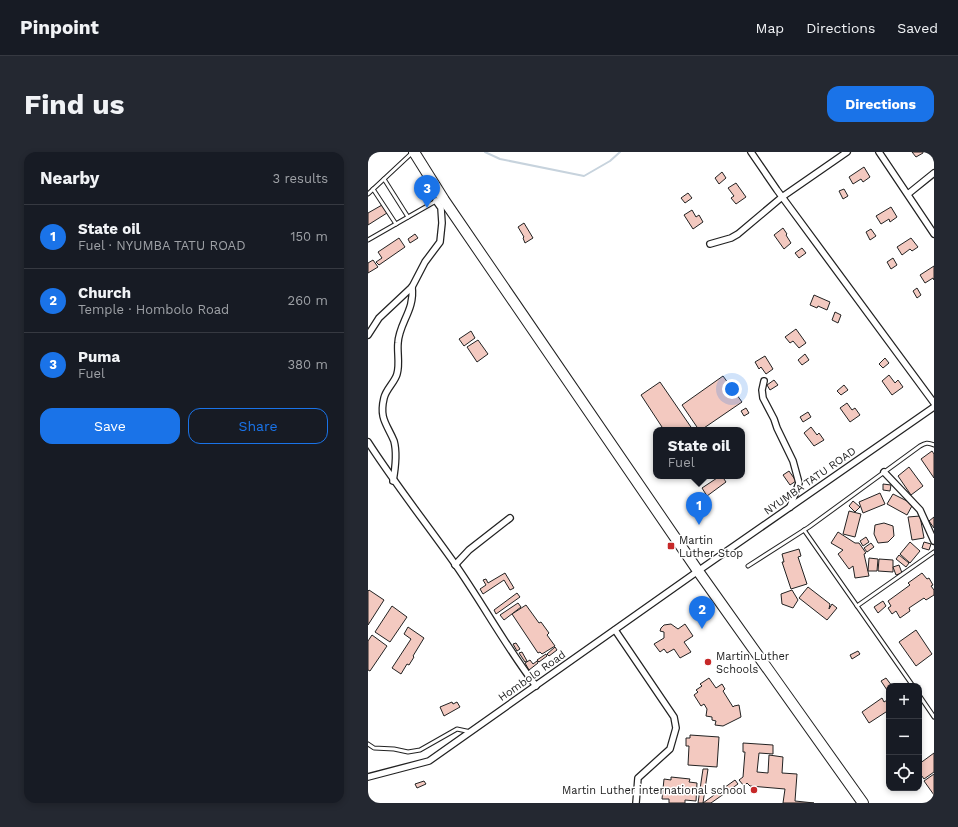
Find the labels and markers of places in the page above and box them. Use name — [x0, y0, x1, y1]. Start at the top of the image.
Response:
pin: 3 — [414, 175, 440, 208]
pin: 1 — [686, 492, 712, 525]
place label: Martin Luther Stop — [679, 534, 743, 560]
marker: Martin Luther Stop — [666, 541, 676, 551]
pin: 2 — [689, 596, 715, 629]
place label: Martin Luther Schools — [716, 650, 790, 676]
marker: Martin Luther Schools — [703, 657, 713, 667]
place label: Martin Luther international school — [562, 784, 747, 797]
marker: Martin Luther international school — [749, 785, 759, 795]

